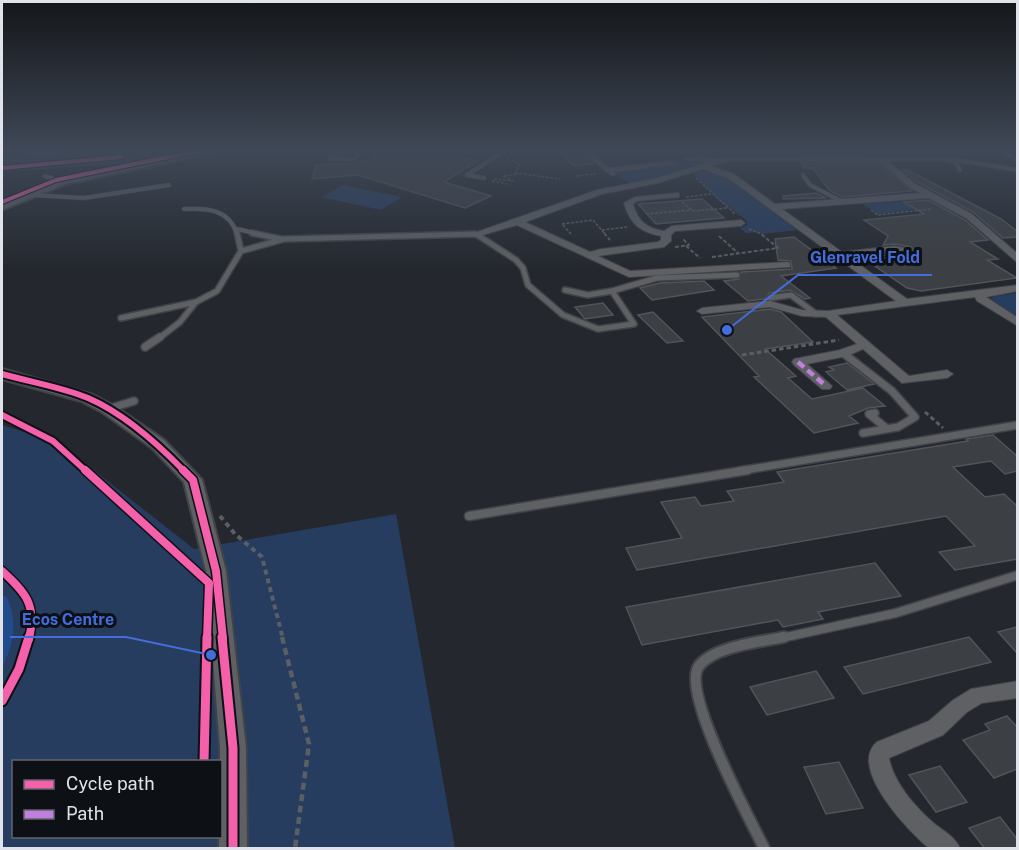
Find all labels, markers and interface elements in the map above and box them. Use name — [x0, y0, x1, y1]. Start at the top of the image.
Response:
callout: Glenravel Fold — [798, 241, 932, 275]
text: Glenravel Fold — [810, 248, 920, 267]
callout: Ecos Centre — [10, 603, 126, 637]
text: Ecos Centre — [22, 610, 114, 629]
legend — [12, 760, 222, 838]
text: Cycle path — [66, 773, 155, 794]
text: Path — [66, 803, 104, 824]

